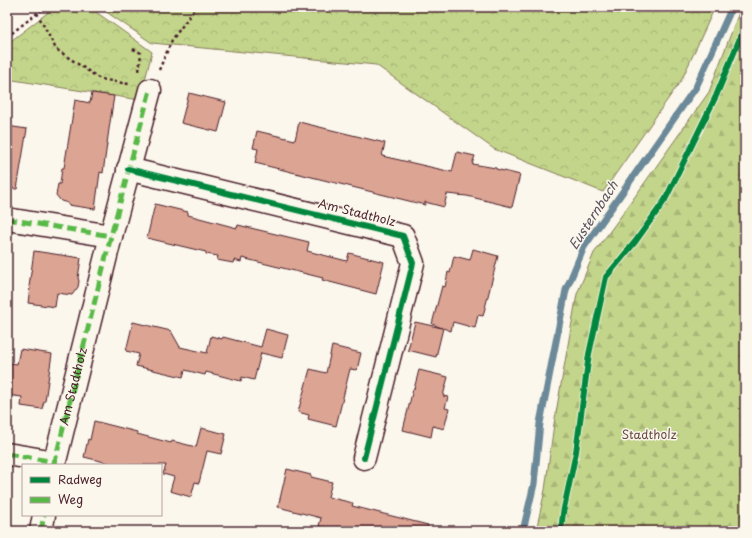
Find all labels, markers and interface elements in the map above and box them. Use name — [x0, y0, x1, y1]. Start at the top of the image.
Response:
water label: Eusternbach — [563, 176, 622, 253]
street label: Am Stadtholz — [317, 194, 398, 230]
street label: Am Stadtholz — [54, 345, 91, 427]
park label: Stadtholz — [621, 425, 677, 443]
legend — [22, 464, 162, 516]
text: Radweg — [58, 470, 102, 488]
text: Weg — [58, 490, 83, 508]

